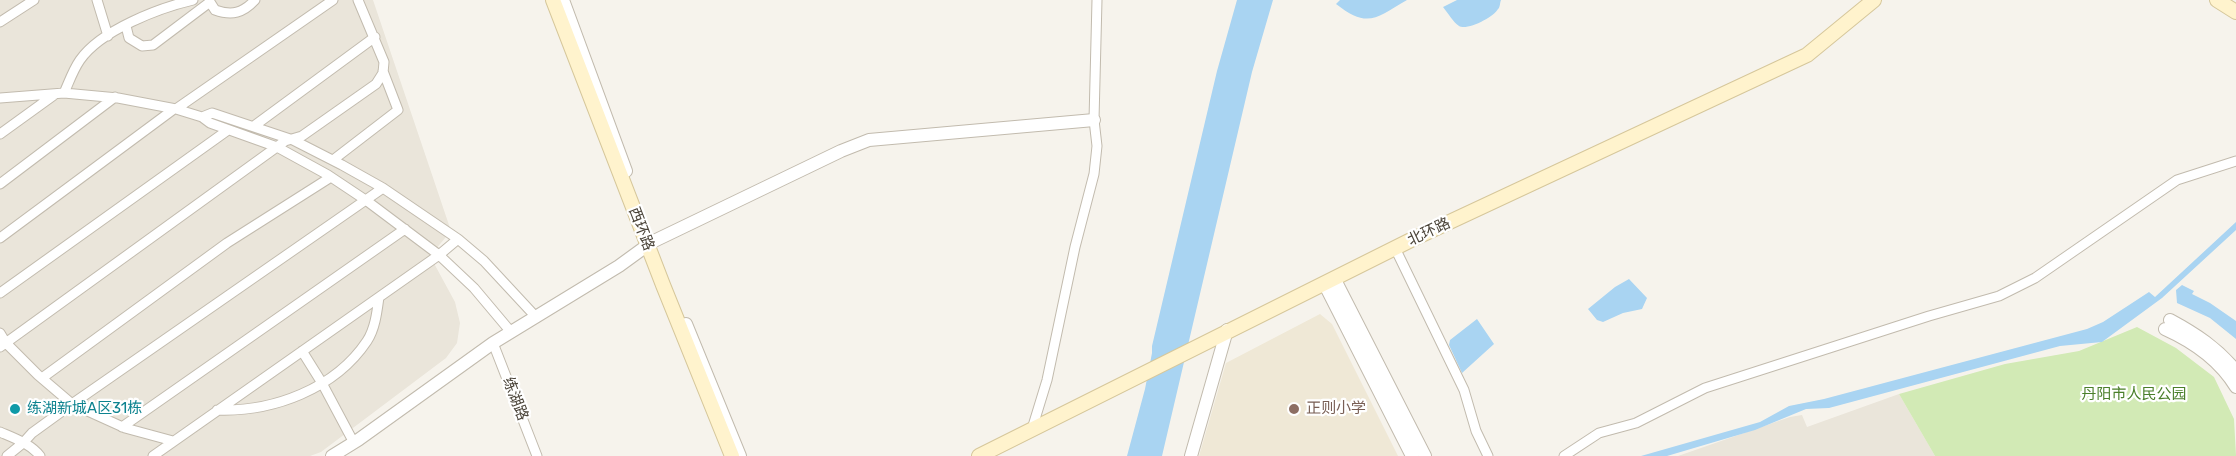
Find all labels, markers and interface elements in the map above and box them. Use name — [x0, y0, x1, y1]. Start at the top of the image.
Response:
street label: 西环路 — [625, 205, 657, 253]
street label: 北环路 — [1405, 214, 1453, 250]
street label: 练湖路 — [499, 375, 531, 423]
park label: 丹阳市人民公园 — [2082, 386, 2186, 404]
place label: 练湖新城A区31栋 — [27, 400, 142, 418]
place label: 正则小学 — [1306, 400, 1366, 418]
marker: 练湖新城A区31栋 — [8, 402, 22, 416]
marker: 正则小学 — [1287, 402, 1301, 416]

